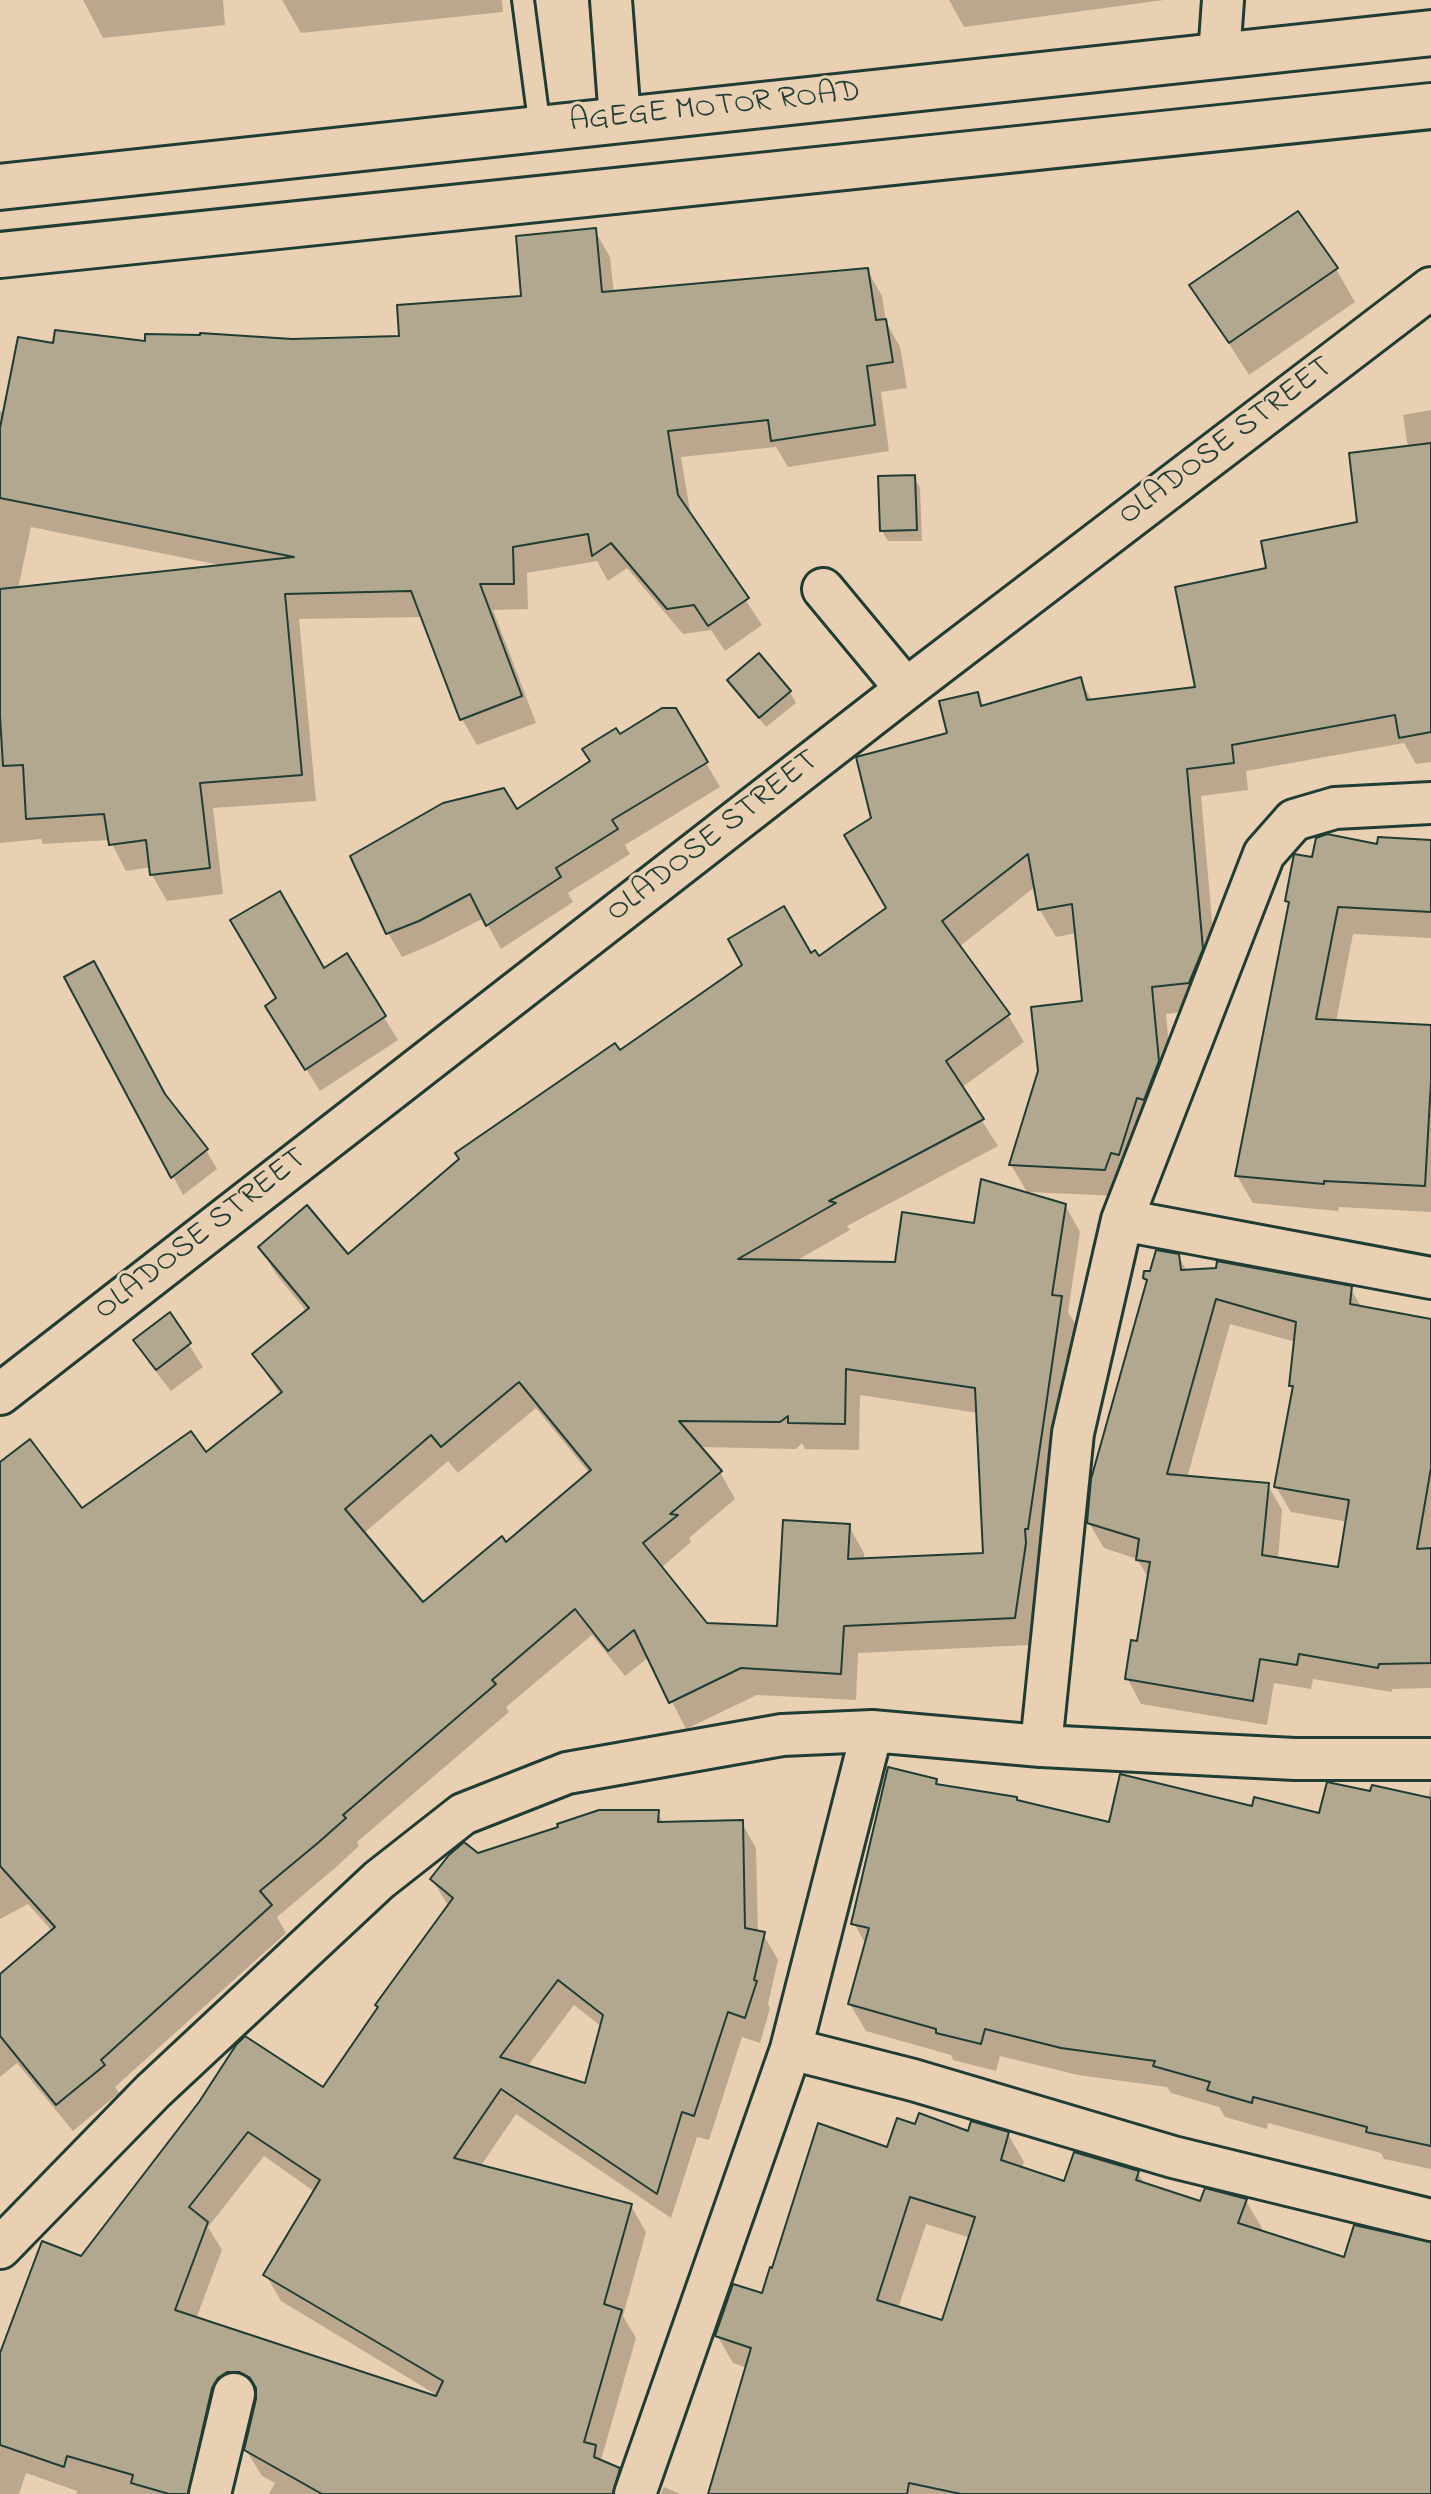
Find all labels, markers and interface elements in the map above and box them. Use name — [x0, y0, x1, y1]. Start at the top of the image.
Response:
street label: AGEGE MOTOR ROAD — [568, 75, 862, 143]
street label: OLADOSE STREET — [1112, 350, 1342, 536]
street label: OLADOSE STREET — [600, 743, 828, 933]
street label: OLADOSE STREET — [88, 1141, 316, 1331]

